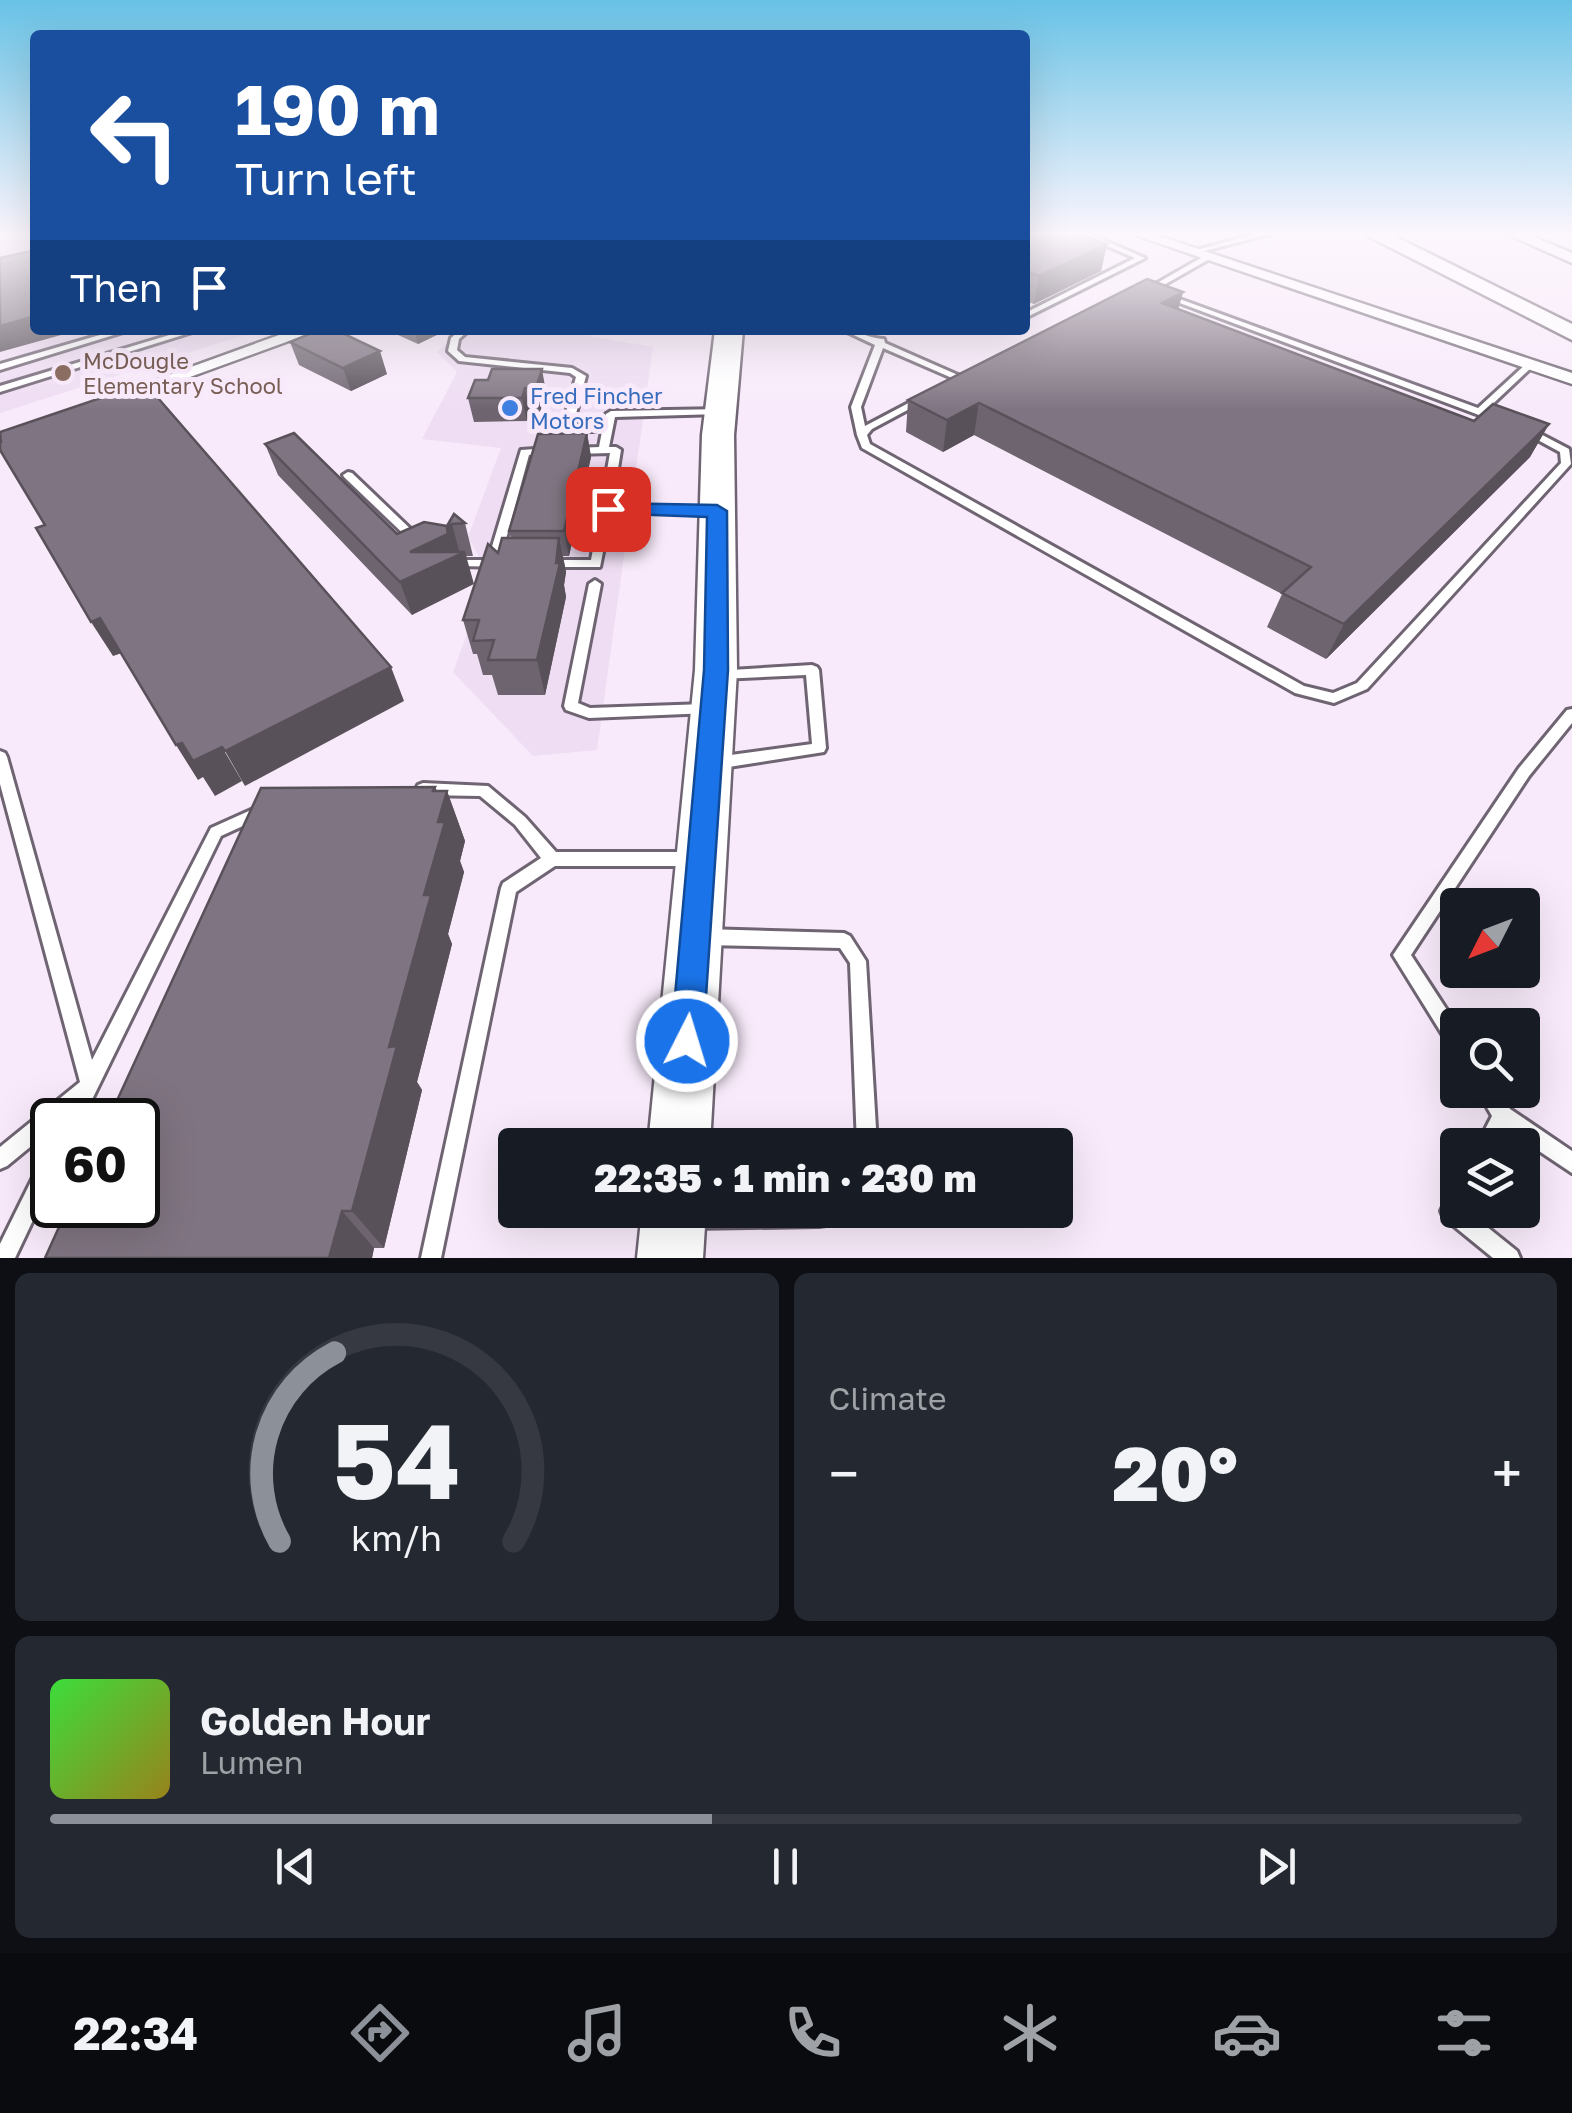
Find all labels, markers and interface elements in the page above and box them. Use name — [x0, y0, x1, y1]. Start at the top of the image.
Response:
text: 190 m — [235, 66, 440, 150]
icon: left — [70, 70, 200, 200]
text: Turn left — [235, 151, 417, 205]
icon: arrive — [182, 260, 237, 315]
text: Then — [70, 265, 162, 310]
place label: McDougle Elementary School — [83, 347, 283, 399]
marker: McDougle Elementary School — [52, 362, 74, 384]
place label: Fred Fincher Motors — [530, 382, 663, 434]
marker: Fred Fincher Motors — [499, 397, 521, 419]
pin — [566, 467, 651, 552]
icon: arrive — [581, 482, 636, 537]
north arrow — [1440, 888, 1540, 988]
map controls — [1440, 888, 1540, 1228]
position arrow — [635, 989, 739, 1093]
button: search — [1440, 1008, 1540, 1108]
speed limit sign: 60 — [30, 1098, 160, 1228]
button: layers — [1440, 1128, 1540, 1228]
text: 22:35 · 1 min · 230 m — [594, 1155, 977, 1200]
text: Climate — [829, 1379, 947, 1417]
text: 54 — [333, 1397, 461, 1522]
text: 20° — [1113, 1427, 1238, 1518]
text: − — [829, 1440, 859, 1506]
text: + — [1492, 1440, 1522, 1506]
text: km/h — [351, 1516, 442, 1559]
text: Golden Hour — [200, 1698, 431, 1743]
text: Lumen — [200, 1743, 304, 1781]
icon: previous — [268, 1839, 323, 1894]
icon: pause — [758, 1839, 813, 1894]
icon: next — [1249, 1839, 1304, 1894]
icon: directions — [345, 1998, 415, 2068]
icon: music — [562, 1998, 632, 2068]
icon: phone — [778, 1998, 848, 2068]
icon: climate — [995, 1998, 1065, 2068]
icon: car — [1212, 1998, 1282, 2068]
icon: filters — [1429, 1998, 1499, 2068]
text: 22:34 — [73, 2006, 198, 2060]

